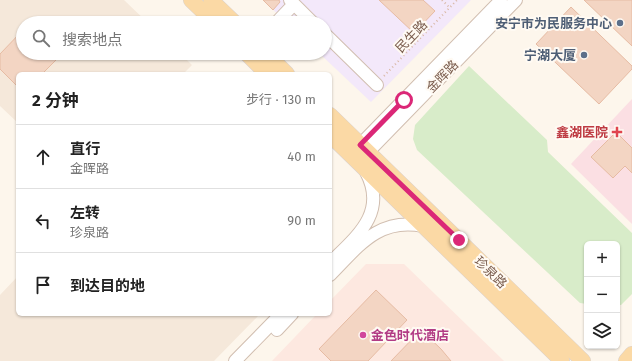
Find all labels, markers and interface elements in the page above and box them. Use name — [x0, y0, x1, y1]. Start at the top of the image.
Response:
search box — [16, 16, 332, 60]
place label: 安宁市为民服务中心 — [495, 16, 612, 31]
street label: 民生路 — [392, 17, 430, 56]
marker: 安宁市为民服务中心 — [615, 18, 625, 28]
icon: search — [30, 27, 52, 49]
text: 搜索地点 — [62, 31, 122, 49]
place label: 宁湖大厦 — [524, 48, 576, 63]
marker: 宁湖大厦 — [579, 50, 589, 60]
street label: 金晖路 — [423, 57, 461, 96]
text: 2 分钟 — [32, 90, 79, 111]
route start — [395, 91, 413, 109]
text: 步行 · 130 m — [246, 92, 316, 107]
place label: 鑫湖医院 — [556, 125, 608, 140]
marker: 鑫湖医院 — [611, 126, 623, 138]
text: 直行 — [70, 140, 100, 158]
icon: ahead — [32, 146, 54, 168]
text: 40 m — [287, 149, 316, 164]
text: 金晖路 — [70, 161, 109, 176]
text: 左转 — [70, 204, 100, 222]
icon: left — [32, 210, 54, 232]
text: 90 m — [287, 213, 316, 228]
text: 珍泉路 — [70, 225, 109, 240]
route end — [450, 231, 468, 249]
map controls — [584, 241, 620, 349]
button: + — [584, 241, 620, 277]
street label: 珍泉路 — [471, 253, 510, 291]
icon: arrive — [32, 274, 54, 296]
text: 到达目的地 — [70, 277, 145, 295]
button: − — [584, 277, 620, 313]
button: layers — [584, 313, 620, 349]
place label: 金色时代酒店 — [371, 328, 449, 343]
marker: 金色时代酒店 — [358, 330, 368, 340]

